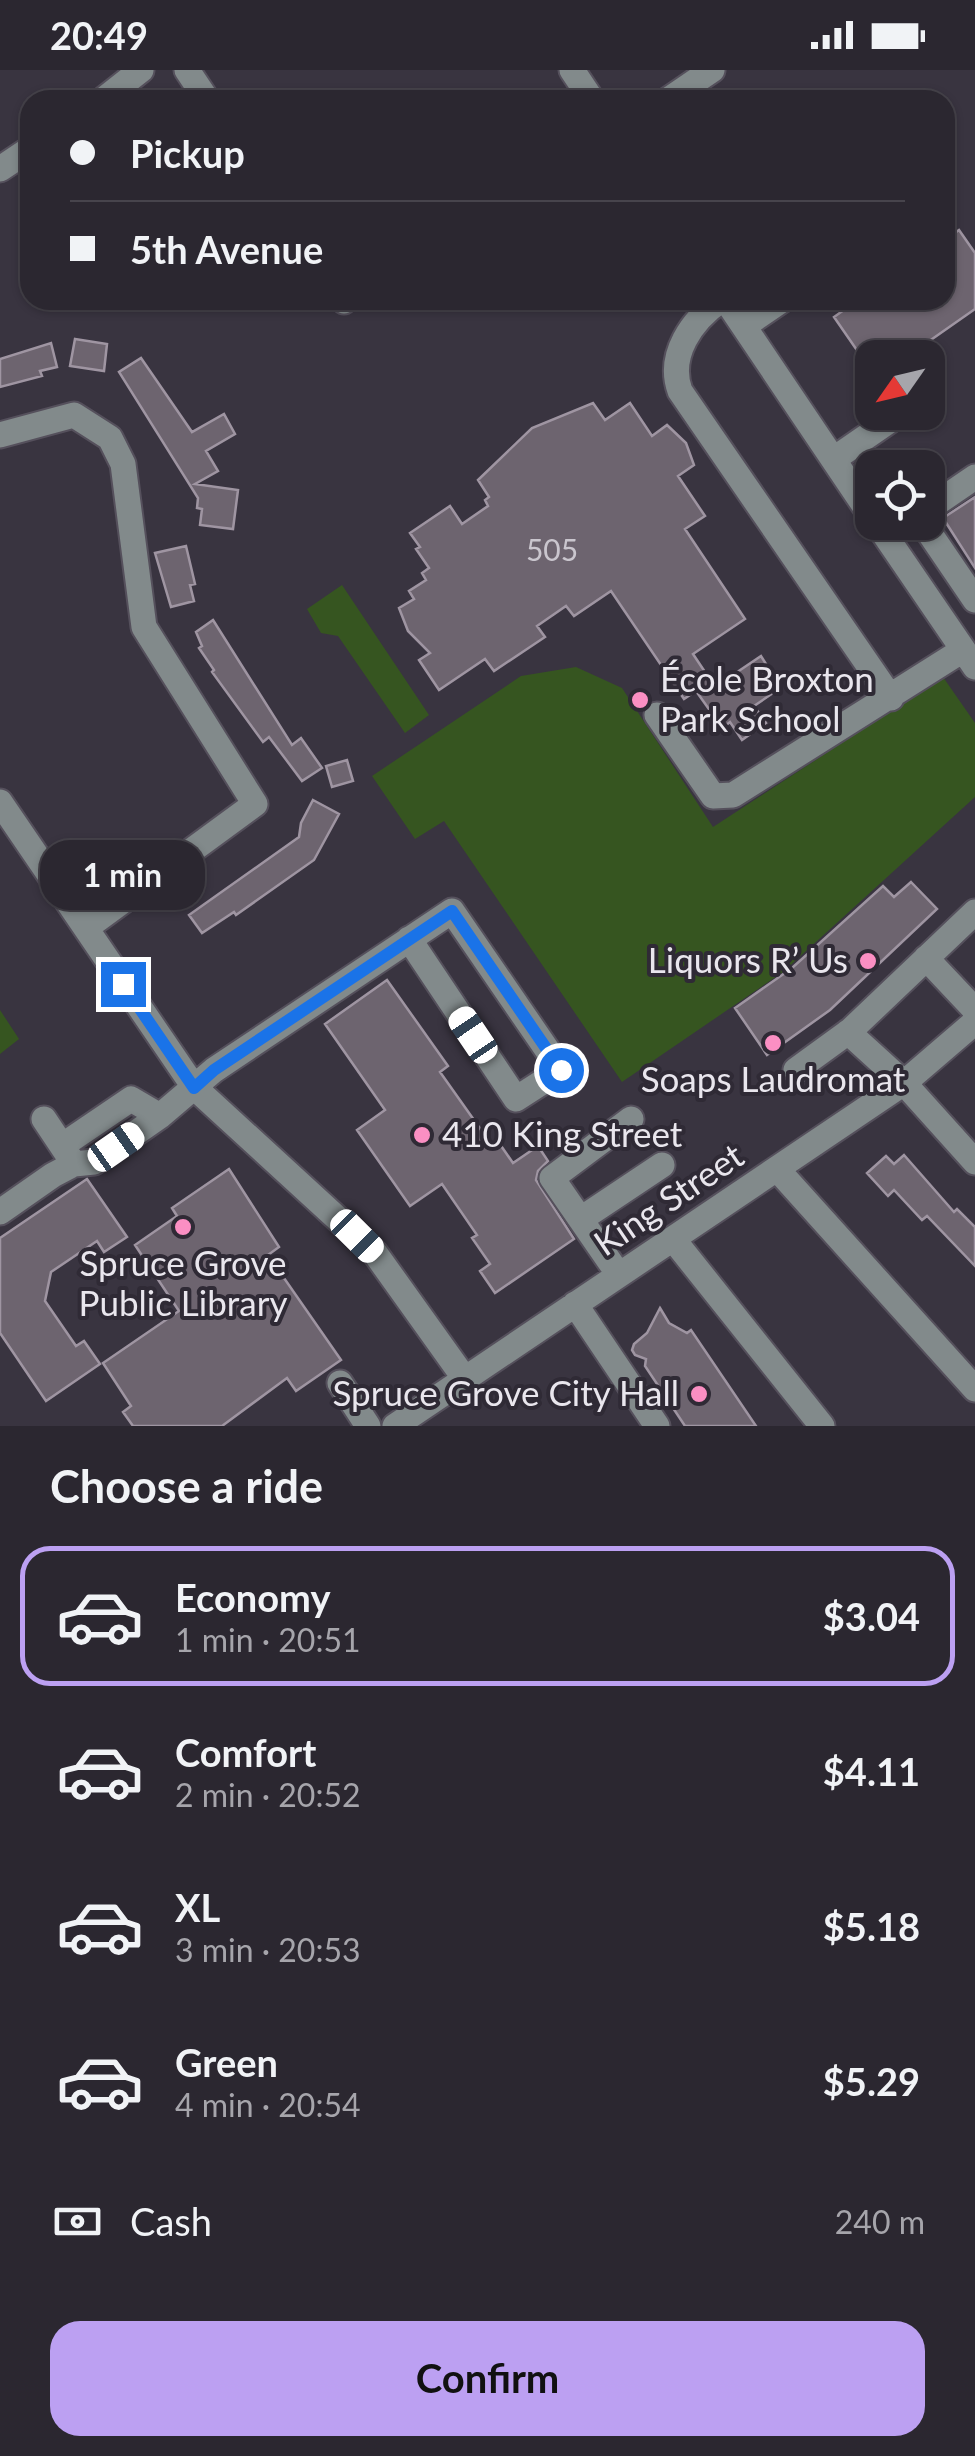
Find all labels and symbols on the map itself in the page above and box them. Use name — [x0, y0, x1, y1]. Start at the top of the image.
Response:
north arrow — [855, 340, 945, 430]
house number: 505 — [526, 531, 578, 567]
place label: École Broxton Park School — [660, 657, 874, 739]
marker: École Broxton Park School — [629, 689, 651, 711]
callout: 1 min — [41, 839, 206, 909]
place label: Liquors R’ Us — [648, 938, 848, 980]
marker: Liquors R’ Us — [857, 950, 879, 972]
route end — [101, 962, 146, 1007]
car — [444, 1002, 502, 1068]
marker: Soaps Laudromat — [762, 1032, 784, 1054]
route start — [539, 1048, 584, 1093]
place label: Soaps Laudromat — [641, 1057, 906, 1099]
place label: 410 King Street — [442, 1112, 683, 1154]
car — [83, 1118, 149, 1176]
marker: 410 King Street — [411, 1124, 433, 1146]
street label: King Street — [585, 1133, 751, 1263]
car — [325, 1204, 389, 1268]
marker: Spruce Grove Public Library — [172, 1216, 194, 1238]
place label: Spruce Grove Public Library — [79, 1241, 287, 1323]
place label: Spruce Grove City Hall — [332, 1371, 679, 1413]
marker: Spruce Grove City Hall — [688, 1383, 710, 1405]

